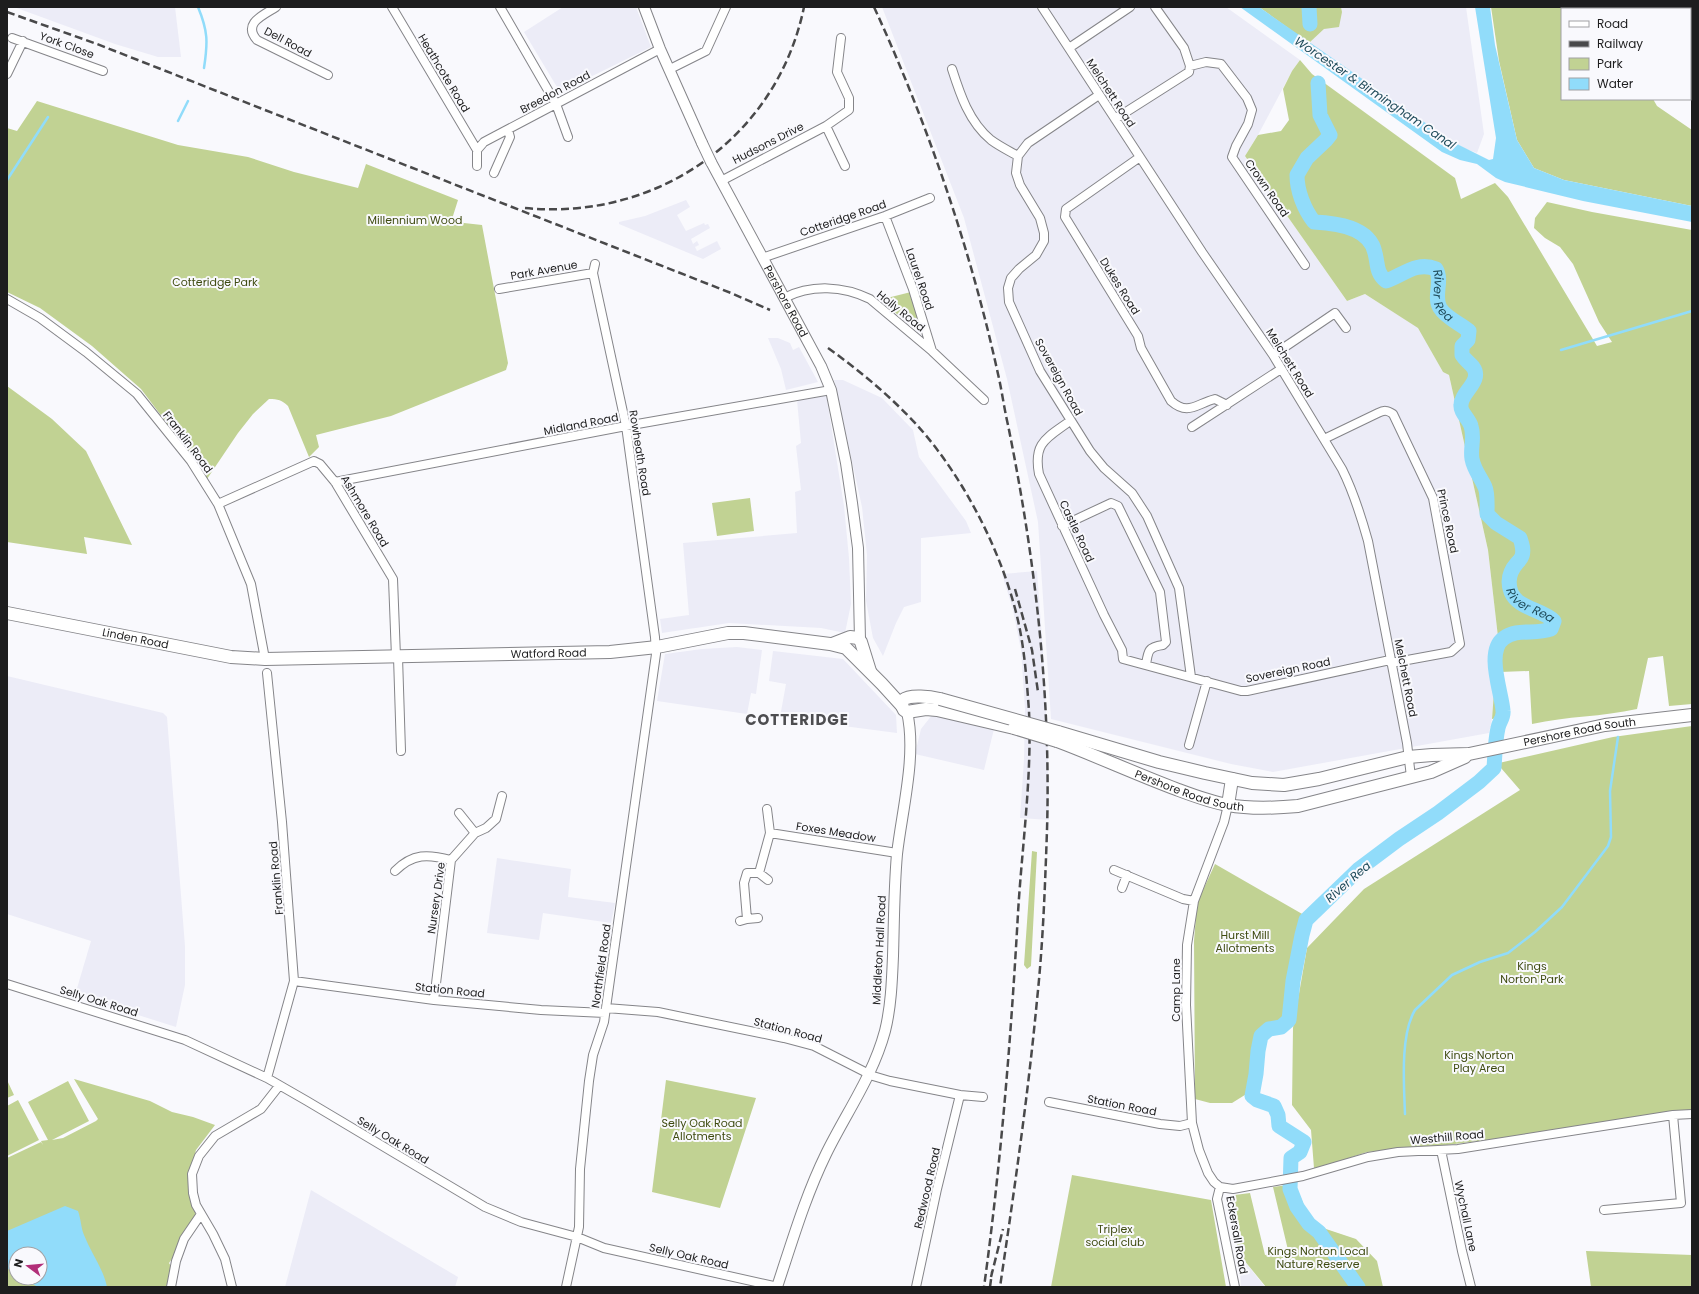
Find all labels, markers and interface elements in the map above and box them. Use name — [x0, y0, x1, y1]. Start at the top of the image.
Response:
legend — [1561, 8, 1691, 100]
text: Road — [1597, 15, 1628, 32]
street label: Dell Road — [261, 23, 315, 61]
street label: York Close — [37, 28, 97, 62]
street label: Heathcote Road — [414, 31, 474, 115]
water label: Worcester & Birmingham Canal — [1291, 32, 1459, 153]
text: Railway — [1597, 35, 1643, 52]
street label: Melchett Road — [1083, 55, 1139, 131]
text: Park — [1597, 55, 1624, 72]
street label: Breedon Road — [517, 67, 593, 117]
text: Water — [1597, 75, 1634, 92]
street label: Hudsons Drive — [730, 118, 807, 168]
street label: Crown Road — [1241, 156, 1293, 220]
street label: Cotteridge Road — [798, 196, 888, 240]
park label: Millennium Wood — [368, 212, 462, 228]
street label: Laurel Road — [902, 246, 938, 312]
street label: Dukes Road — [1096, 254, 1144, 318]
street label: Park Avenue — [509, 256, 579, 284]
street label: Pershore Road — [760, 262, 812, 340]
water label: River Rea — [1429, 267, 1457, 326]
park label: Cotteridge Park — [172, 274, 258, 290]
street label: Holly Road — [874, 287, 928, 335]
street label: Melchett Road — [1262, 325, 1318, 401]
street label: Sovereign Road — [1031, 335, 1087, 419]
street label: Franklin Road — [159, 408, 217, 476]
street label: Midland Road — [542, 409, 620, 439]
street label: Rowheath Road — [625, 409, 655, 497]
street label: Ashmore Road — [337, 472, 393, 550]
street label: Prince Road — [1433, 487, 1463, 555]
street label: Castle Road — [1056, 497, 1098, 565]
water label: River Rea — [1502, 585, 1558, 626]
street label: Linden Road — [101, 624, 170, 653]
street label: Melchett Road — [1391, 638, 1421, 718]
street label: Watford Road — [510, 644, 587, 662]
street label: Sovereign Road — [1244, 653, 1332, 687]
district label: COTTERIDGE — [745, 709, 849, 730]
street label: Pershore Road South — [1522, 714, 1637, 750]
street label: Pershore Road South — [1133, 766, 1245, 815]
street label: Foxes Meadow — [795, 818, 877, 846]
street label: Franklin Road — [265, 841, 287, 915]
water label: River Rea — [1321, 857, 1374, 906]
street label: Nursery Drive — [423, 861, 449, 935]
street label: Middleton Hall Road — [868, 895, 890, 1005]
street label: Northfield Road — [587, 923, 615, 1009]
park label: Hurst Mill Allotments — [1216, 927, 1275, 956]
street label: Camp Lane — [1168, 958, 1184, 1022]
park label: Kings Norton Park — [1500, 958, 1564, 987]
street label: Station Road — [414, 978, 486, 1002]
street label: Selly Oak Road — [58, 981, 140, 1021]
street label: Station Road — [752, 1013, 824, 1047]
park label: Kings Norton Play Area — [1444, 1047, 1514, 1076]
street label: Station Road — [1086, 1090, 1158, 1120]
street label: Selly Oak Road — [354, 1112, 432, 1168]
park label: Selly Oak Road Allotments — [661, 1115, 743, 1144]
street label: Westhill Road — [1409, 1126, 1485, 1148]
street label: Redwood Road — [910, 1146, 944, 1230]
street label: Wychall Lane — [1451, 1179, 1481, 1253]
street label: Eckersall Road — [1222, 1195, 1252, 1275]
park label: Triplex social club — [1085, 1221, 1145, 1250]
street label: Selly Oak Road — [648, 1239, 730, 1273]
park label: Kings Norton Local Nature Reserve — [1268, 1243, 1368, 1272]
north arrow — [8, 1246, 48, 1286]
text: N — [10, 1257, 27, 1269]

